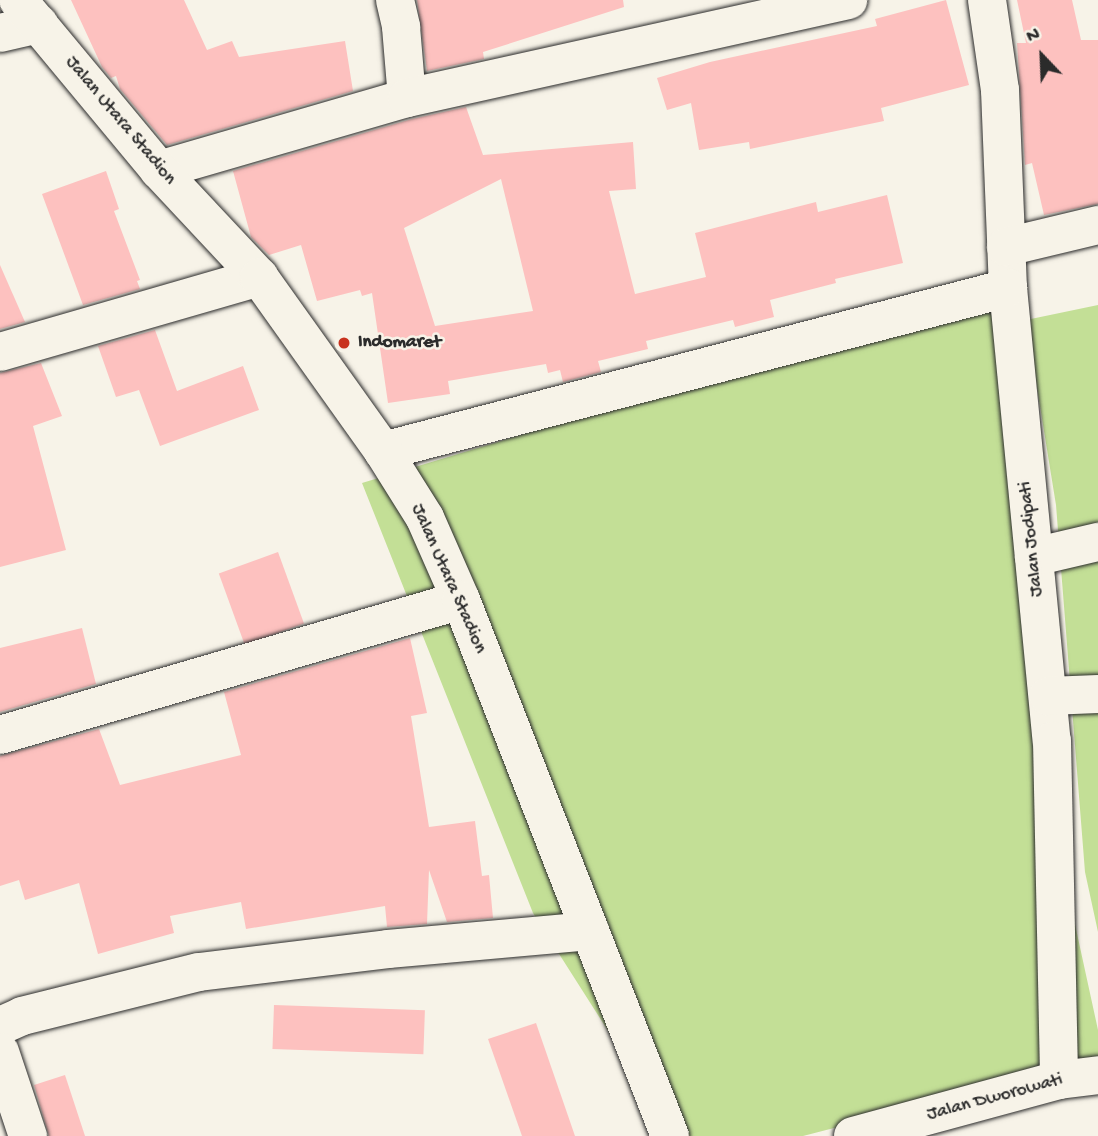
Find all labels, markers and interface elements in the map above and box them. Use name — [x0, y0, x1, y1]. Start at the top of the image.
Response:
north arrow — [1007, 21, 1077, 91]
text: N — [1023, 23, 1044, 49]
street label: Jalan Utara Stadion — [59, 52, 181, 190]
place label: Indomaret — [358, 332, 441, 354]
marker: Indomaret — [336, 335, 352, 351]
street label: Jalan Jodipati — [1015, 480, 1049, 598]
street label: Jalan Utara Stadion — [405, 501, 491, 657]
street label: Jalan Dworowati — [925, 1069, 1065, 1127]

